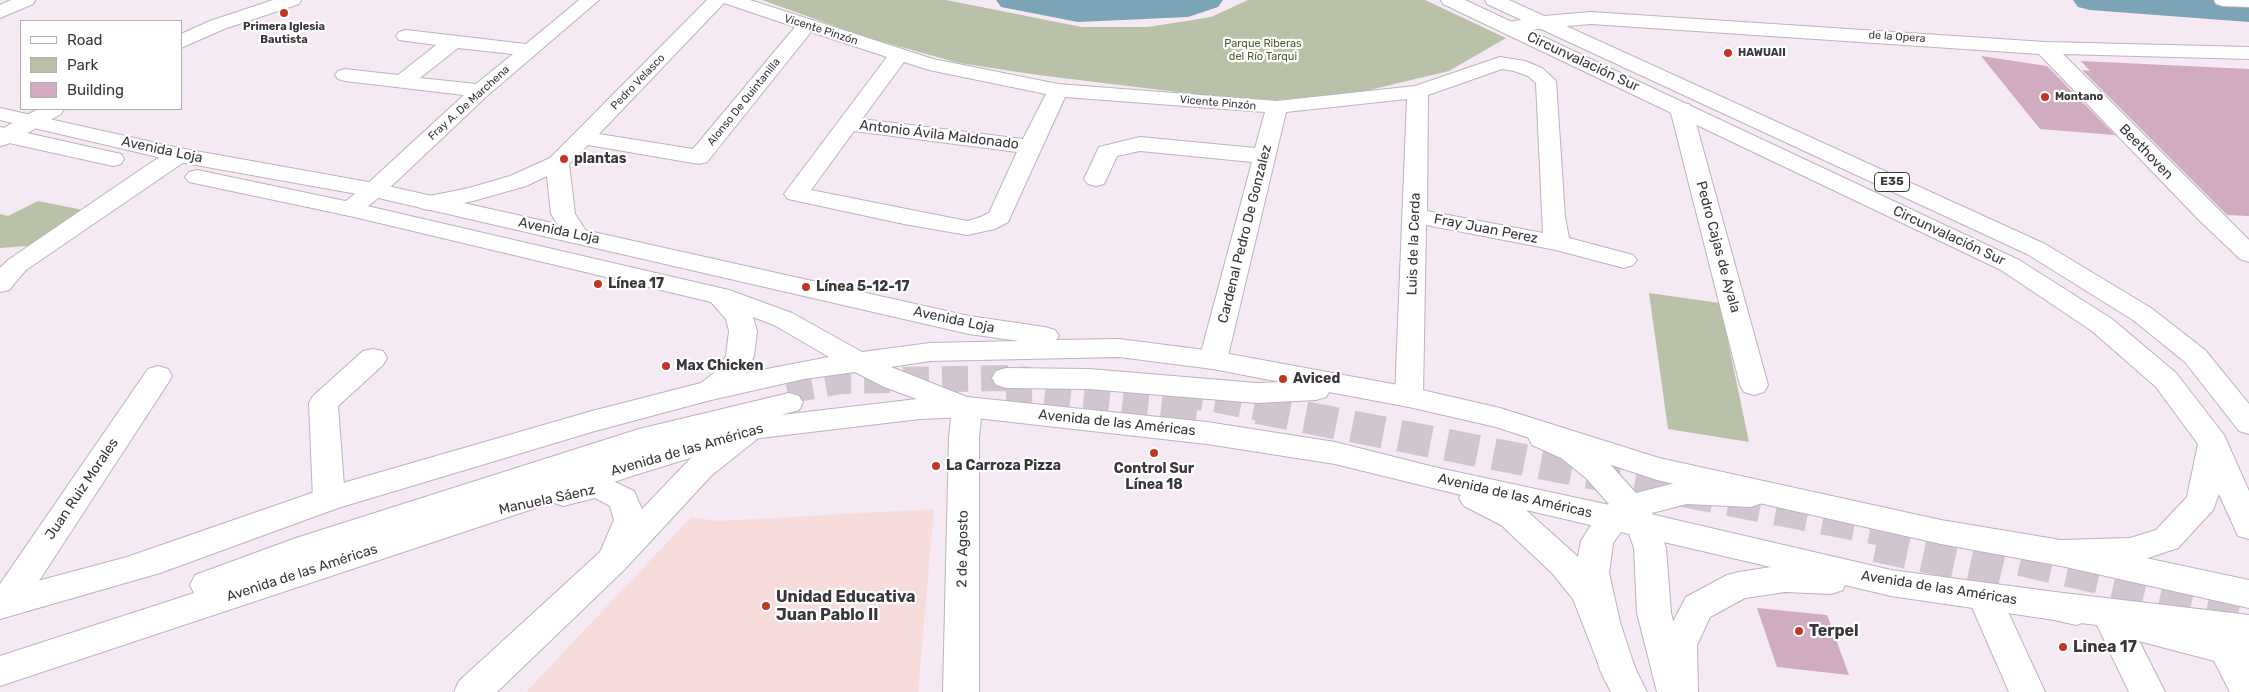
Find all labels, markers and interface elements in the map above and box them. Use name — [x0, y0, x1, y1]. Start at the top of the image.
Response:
marker: Primera Iglesia Bautista — [278, 7, 290, 19]
street label: Vicente Pinzón — [782, 12, 860, 48]
legend — [20, 20, 182, 110]
place label: Primera Iglesia Bautista — [243, 20, 325, 46]
street label: de la Opera — [1868, 28, 1926, 46]
street label: Circunvalación Sur — [1524, 29, 1642, 95]
text: Road — [67, 31, 103, 49]
park label: Parque Riberas del Río Tarqui — [1224, 37, 1302, 63]
place label: HAWUAII — [1738, 46, 1786, 60]
marker: HAWUAII — [1722, 47, 1734, 59]
street label: Pedro Velasco — [608, 51, 668, 113]
text: Park — [67, 56, 98, 74]
street label: Alonso De Quintanilla — [705, 56, 783, 148]
street label: Fray A. De Marchena — [426, 63, 512, 143]
text: Building — [67, 81, 124, 99]
place label: Montano — [2055, 90, 2103, 104]
marker: Montano — [2039, 91, 2051, 103]
street label: Vicente Pinzón — [1179, 93, 1257, 113]
street label: Antonio Ávila Maldonado — [858, 117, 1020, 153]
street label: Beethoven — [2115, 121, 2177, 183]
street label: Avenida Loja — [120, 133, 204, 167]
street label: Cardenal Pedro De Gonzalez — [1215, 143, 1275, 325]
place label: plantas — [574, 151, 627, 167]
marker: plantas — [558, 153, 570, 165]
road number: E35 — [1874, 172, 1910, 192]
street label: Pedro Cajas de Ayala — [1692, 179, 1744, 315]
street label: Luis de la Cerda — [1404, 192, 1424, 296]
street label: Circunvalación Sur — [1890, 203, 2008, 269]
street label: Fray Juan Perez — [1433, 211, 1539, 247]
street label: Avenida Loja — [517, 214, 601, 248]
place label: Línea 17 — [608, 276, 664, 292]
marker: Línea 17 — [592, 278, 604, 290]
place label: Línea 5-12-17 — [816, 279, 909, 295]
marker: Línea 5-12-17 — [800, 281, 812, 293]
street label: Avenida Loja — [912, 303, 996, 337]
place label: Max Chicken — [676, 358, 763, 374]
marker: Max Chicken — [660, 360, 672, 372]
place label: Aviced — [1293, 371, 1340, 387]
marker: Aviced — [1277, 373, 1289, 385]
street label: Avenida de las Américas — [1038, 406, 1196, 440]
street label: Avenida de las Américas — [609, 420, 765, 480]
street label: Juan Ruiz Morales — [42, 435, 122, 543]
marker: Control Sur Línea 18 — [1148, 447, 1160, 459]
place label: La Carroza Pizza — [946, 458, 1061, 474]
marker: La Carroza Pizza — [930, 460, 942, 472]
place label: Control Sur Línea 18 — [1114, 461, 1194, 494]
street label: Avenida de las Américas — [1436, 470, 1594, 522]
street label: Manuela Sáenz — [497, 482, 597, 518]
street label: 2 de Agosto — [954, 510, 972, 588]
street label: Avenida de las Américas — [224, 541, 380, 605]
street label: Avenida de las Américas — [1860, 567, 2018, 609]
place label: Unidad Educativa Juan Pablo II — [776, 587, 915, 625]
marker: Unidad Educativa Juan Pablo II — [760, 600, 772, 612]
place label: Terpel — [1809, 621, 1859, 641]
marker: Terpel — [1793, 625, 1805, 637]
place label: Linea 17 — [2073, 637, 2137, 657]
marker: Linea 17 — [2057, 641, 2069, 653]

